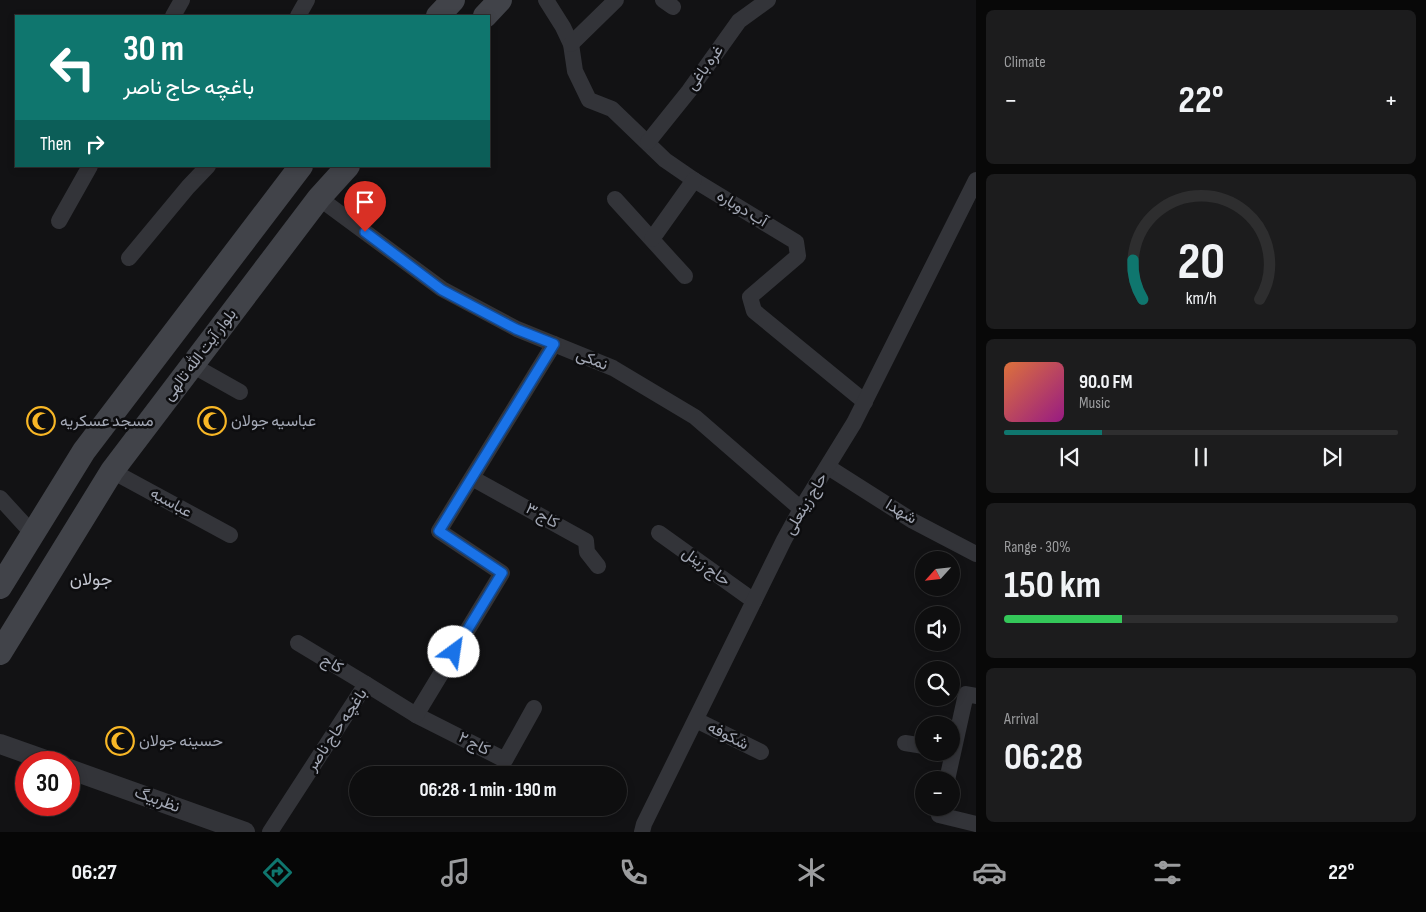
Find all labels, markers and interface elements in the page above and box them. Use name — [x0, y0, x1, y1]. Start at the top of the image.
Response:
text: 30 m — [123, 28, 184, 71]
icon: left — [40, 35, 105, 100]
street label: غره باغی — [682, 42, 728, 94]
text: Climate — [1004, 53, 1046, 72]
text: باغچه حاج ناصر — [123, 74, 254, 101]
text: 22° — [1178, 78, 1224, 123]
text: − — [1004, 84, 1018, 117]
text: + — [1384, 84, 1398, 117]
icon: right — [81, 130, 109, 158]
text: Then — [40, 133, 71, 156]
pin — [344, 181, 386, 232]
street label: آب دوباره — [713, 187, 772, 232]
icon: arrive — [351, 188, 379, 216]
text: 20 — [1177, 231, 1225, 294]
text: km/h — [1186, 288, 1216, 309]
street label: بلوار آیت الله تالهی — [158, 305, 241, 405]
street label: نمکی — [573, 345, 611, 375]
text: 90.0 FM — [1079, 371, 1133, 394]
text: Music — [1079, 394, 1110, 413]
mosque icon: مسجد عسکریه — [26, 406, 56, 436]
mosque icon: عباسیه جولان — [197, 406, 227, 436]
place label: مسجد عسکریه — [60, 412, 153, 431]
place label: عباسیه جولان — [231, 412, 316, 431]
icon: previous — [1056, 443, 1084, 471]
icon: pause — [1187, 443, 1215, 471]
icon: next — [1318, 443, 1346, 471]
street label: حاج زینعلی — [780, 469, 833, 539]
street label: عباسیه — [147, 484, 195, 522]
street label: شهدا — [882, 495, 920, 529]
street label: کاج ۳ — [522, 499, 562, 534]
text: Range · 30% — [1004, 538, 1071, 557]
street label: حاج زینل — [678, 544, 734, 591]
north arrow — [915, 551, 960, 596]
map controls — [915, 551, 960, 816]
text: 150 km — [1004, 563, 1101, 608]
district label: جولان — [70, 569, 112, 590]
button: sound — [915, 606, 960, 651]
position arrow — [427, 625, 479, 677]
street label: کاج — [317, 650, 346, 679]
button: search — [915, 661, 960, 706]
street label: باغچه حاج ناصر — [302, 685, 372, 776]
text: Arrival — [1004, 710, 1038, 729]
button: + — [915, 716, 960, 761]
street label: شکوفه — [704, 718, 752, 754]
mosque icon: حسینه جولان — [105, 726, 135, 756]
street label: کاج ۲ — [455, 728, 493, 761]
place label: حسینه جولان — [139, 732, 223, 751]
text: 06:28 — [1004, 735, 1083, 780]
speed limit sign: 30 — [15, 751, 80, 816]
button: − — [915, 771, 960, 816]
text: 06:28 · 1 min · 190 m — [420, 779, 556, 802]
street label: نظربیگ — [132, 783, 182, 817]
icon: directions — [260, 855, 295, 890]
icon: music — [438, 855, 473, 890]
icon: phone — [616, 855, 651, 890]
icon: climate — [794, 855, 829, 890]
icon: car — [972, 855, 1007, 890]
icon: filters — [1150, 855, 1185, 890]
text: 06:27 — [72, 859, 117, 886]
text: 22° — [1328, 859, 1354, 886]

